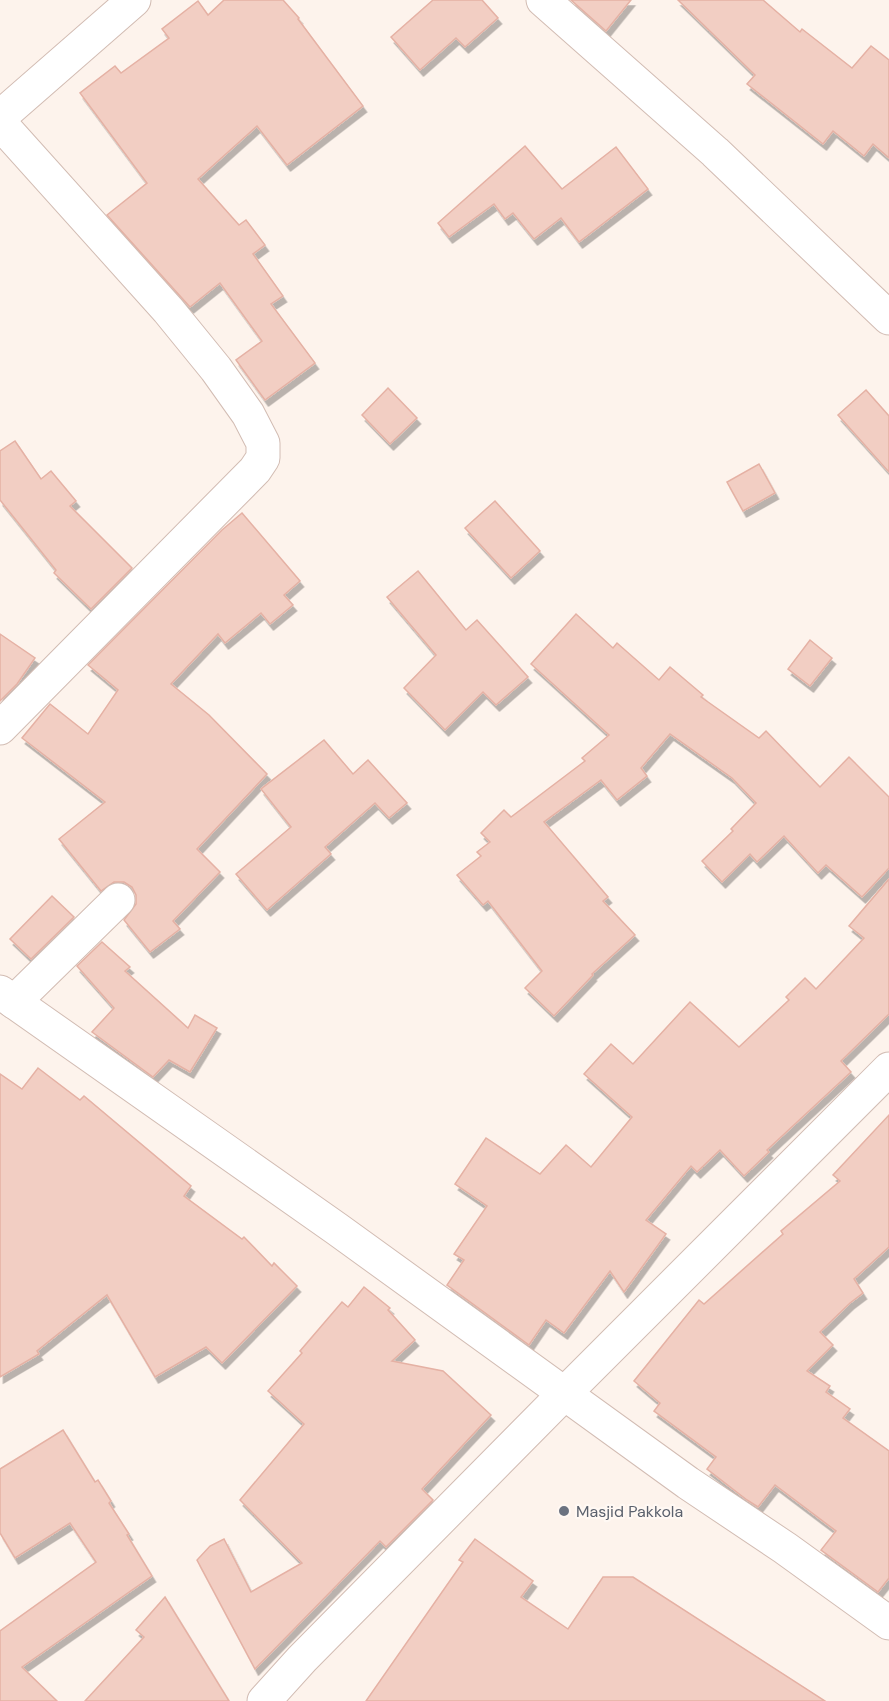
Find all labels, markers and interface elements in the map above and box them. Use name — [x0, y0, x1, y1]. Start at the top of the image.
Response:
place label: Masjid Pakkola — [576, 1501, 683, 1522]
marker: Masjid Pakkola — [557, 1504, 571, 1518]

